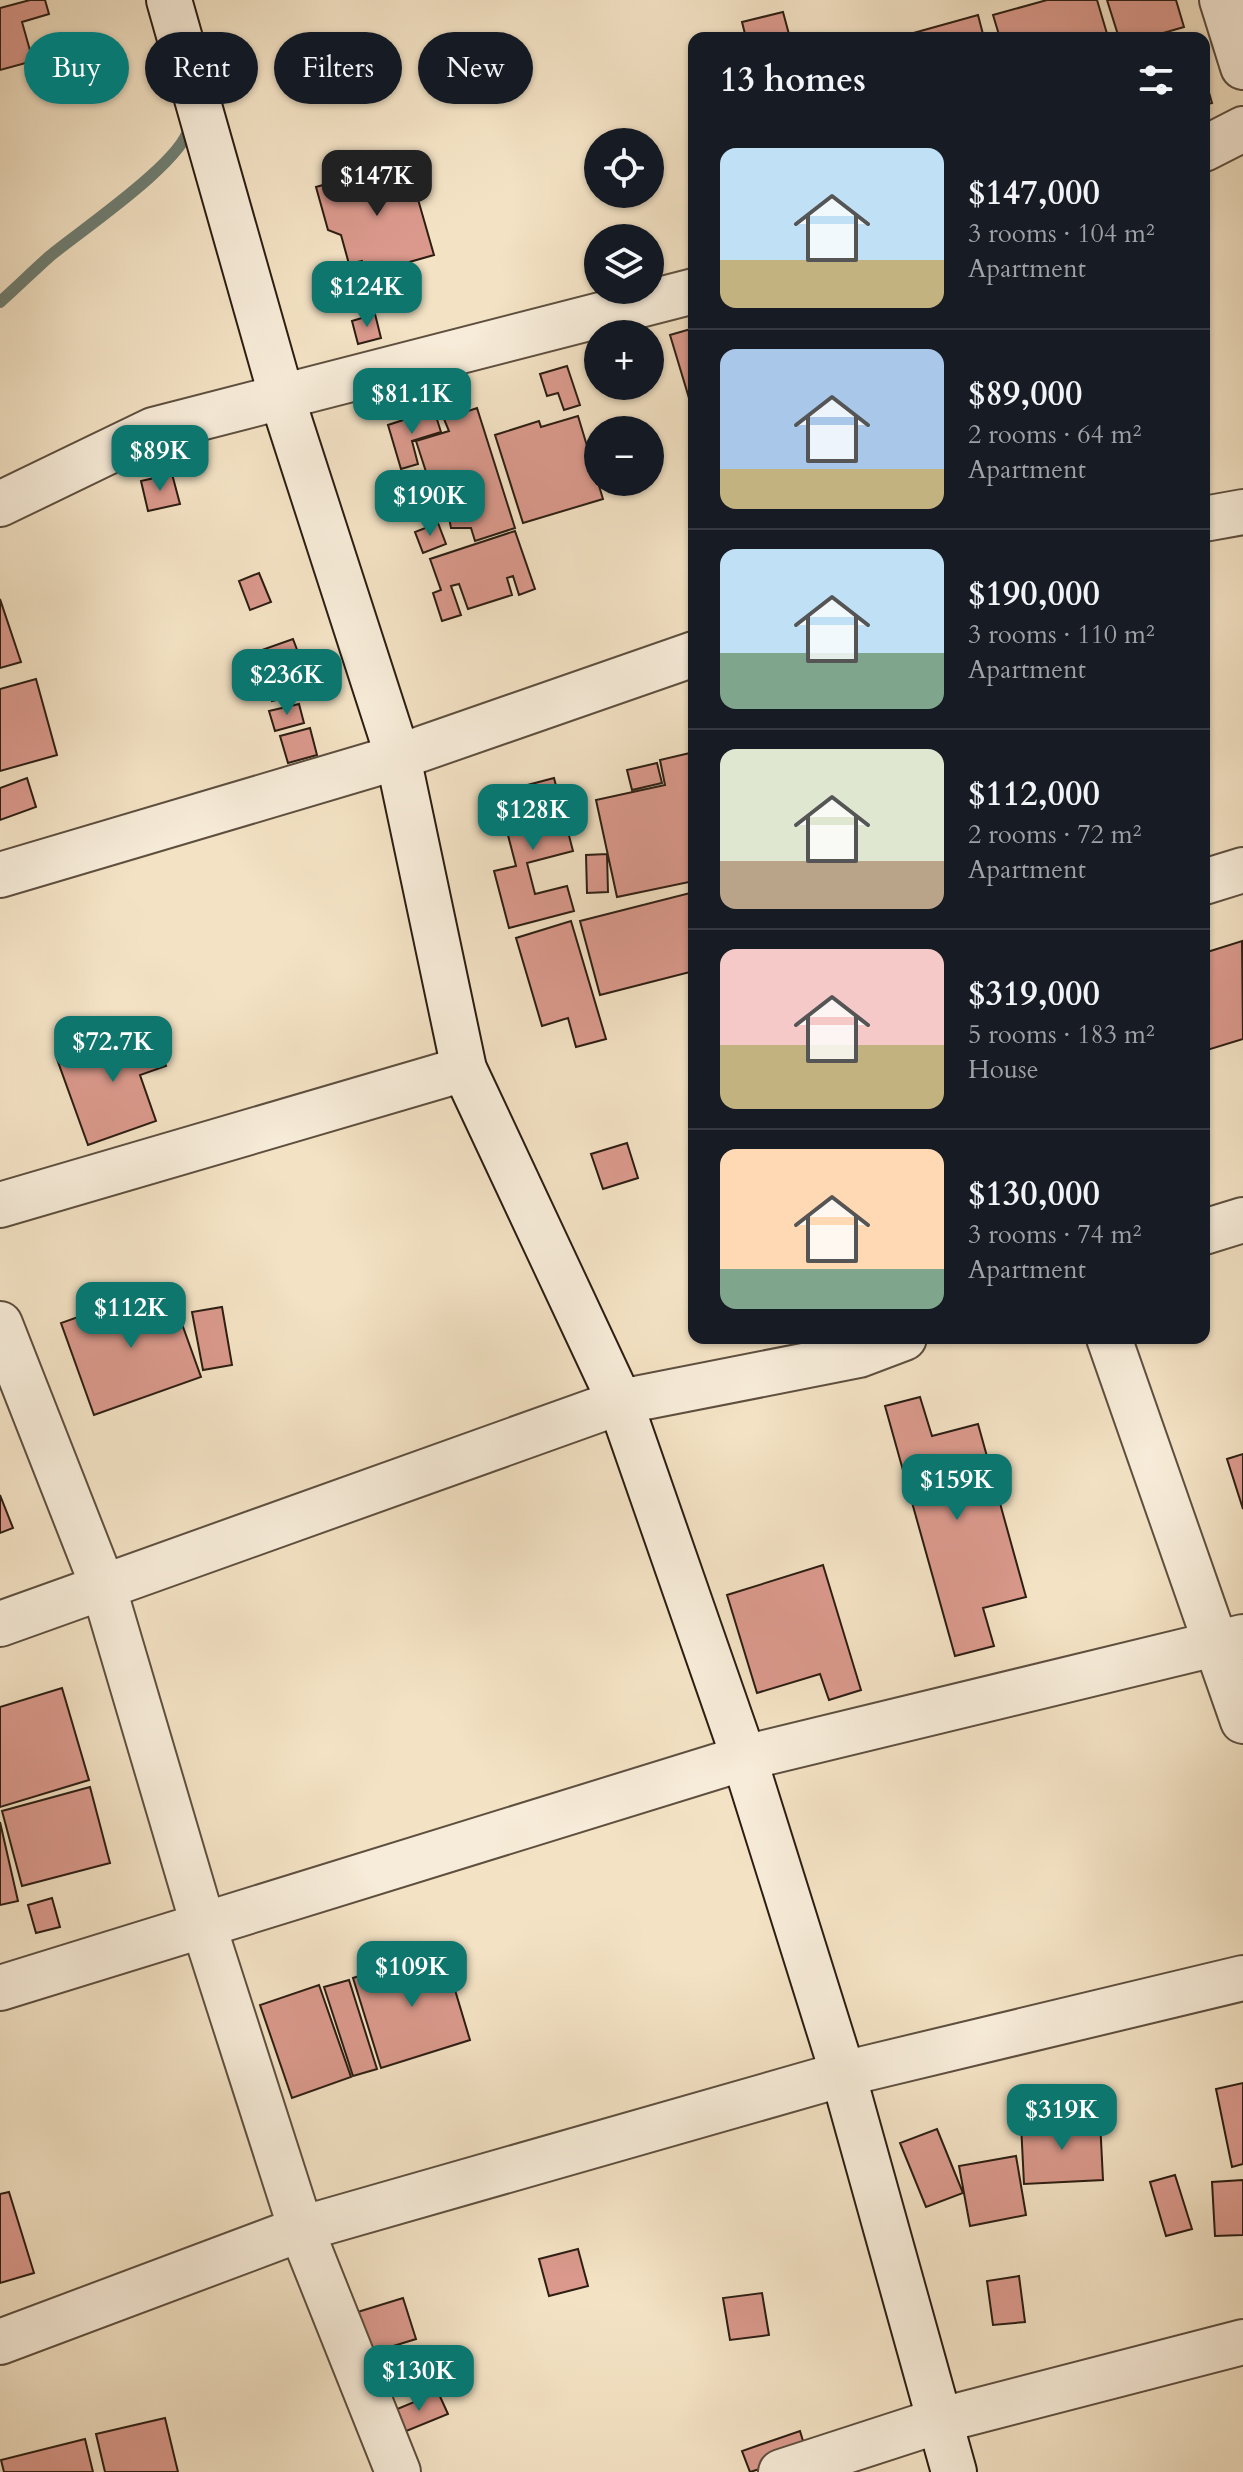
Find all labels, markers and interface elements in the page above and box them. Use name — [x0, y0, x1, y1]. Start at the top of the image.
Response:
chip: Buy — [24, 32, 129, 104]
chip: Rent — [145, 32, 258, 104]
chip: Filters — [274, 32, 402, 104]
chip: New — [418, 32, 533, 104]
text: 13 homes — [720, 57, 866, 103]
icon: filters — [1134, 58, 1178, 102]
map controls — [584, 128, 664, 496]
button: locate — [584, 128, 664, 208]
pin: $147K — [321, 150, 433, 218]
text: $147K — [340, 158, 414, 193]
text: $147,000 — [968, 170, 1100, 216]
icon: home — [784, 180, 880, 276]
text: 3 rooms · 104 m² — [968, 216, 1155, 251]
button: layers — [584, 224, 664, 304]
text: Apartment — [968, 251, 1086, 286]
pin: $124K — [311, 261, 423, 329]
text: $124K — [330, 269, 404, 304]
button: + — [584, 320, 664, 400]
pin: $81.1K — [347, 368, 477, 436]
text: $89,000 — [968, 371, 1082, 417]
text: $81.1K — [371, 376, 453, 411]
icon: home — [784, 381, 880, 477]
button: − — [584, 416, 664, 496]
text: 2 rooms · 64 m² — [968, 417, 1141, 452]
pin: $89K — [113, 425, 207, 493]
text: $89K — [129, 433, 191, 468]
text: Apartment — [968, 452, 1086, 487]
pin: $190K — [374, 470, 486, 538]
text: $190K — [393, 478, 467, 513]
text: $190,000 — [968, 571, 1100, 617]
icon: home — [784, 581, 880, 677]
text: 3 rooms · 110 m² — [968, 617, 1155, 652]
pin: $236K — [231, 649, 343, 717]
text: Apartment — [968, 652, 1086, 687]
text: $236K — [250, 657, 324, 692]
text: $112,000 — [968, 771, 1100, 817]
icon: home — [784, 781, 880, 877]
pin: $128K — [477, 784, 589, 852]
text: $128K — [496, 792, 570, 827]
text: 2 rooms · 72 m² — [968, 817, 1141, 852]
text: Apartment — [968, 852, 1086, 887]
text: $319,000 — [968, 971, 1100, 1017]
icon: home — [784, 981, 880, 1077]
pin: $72.7K — [48, 1016, 178, 1084]
text: 5 rooms · 183 m² — [968, 1017, 1155, 1052]
text: $72.7K — [72, 1024, 154, 1059]
text: House — [968, 1052, 1039, 1087]
text: $130,000 — [968, 1171, 1100, 1217]
icon: home — [784, 1181, 880, 1277]
text: 3 rooms · 74 m² — [968, 1217, 1141, 1252]
text: Apartment — [968, 1252, 1086, 1287]
pin: $112K — [75, 1282, 187, 1350]
text: $112K — [94, 1290, 168, 1325]
pin: $159K — [901, 1454, 1013, 1522]
text: $159K — [920, 1462, 994, 1497]
pin: $109K — [356, 1941, 468, 2009]
text: $109K — [375, 1949, 449, 1984]
pin: $319K — [1006, 2084, 1118, 2152]
text: $319K — [1025, 2092, 1099, 2127]
pin: $130K — [363, 2345, 475, 2413]
text: $130K — [382, 2353, 456, 2388]

